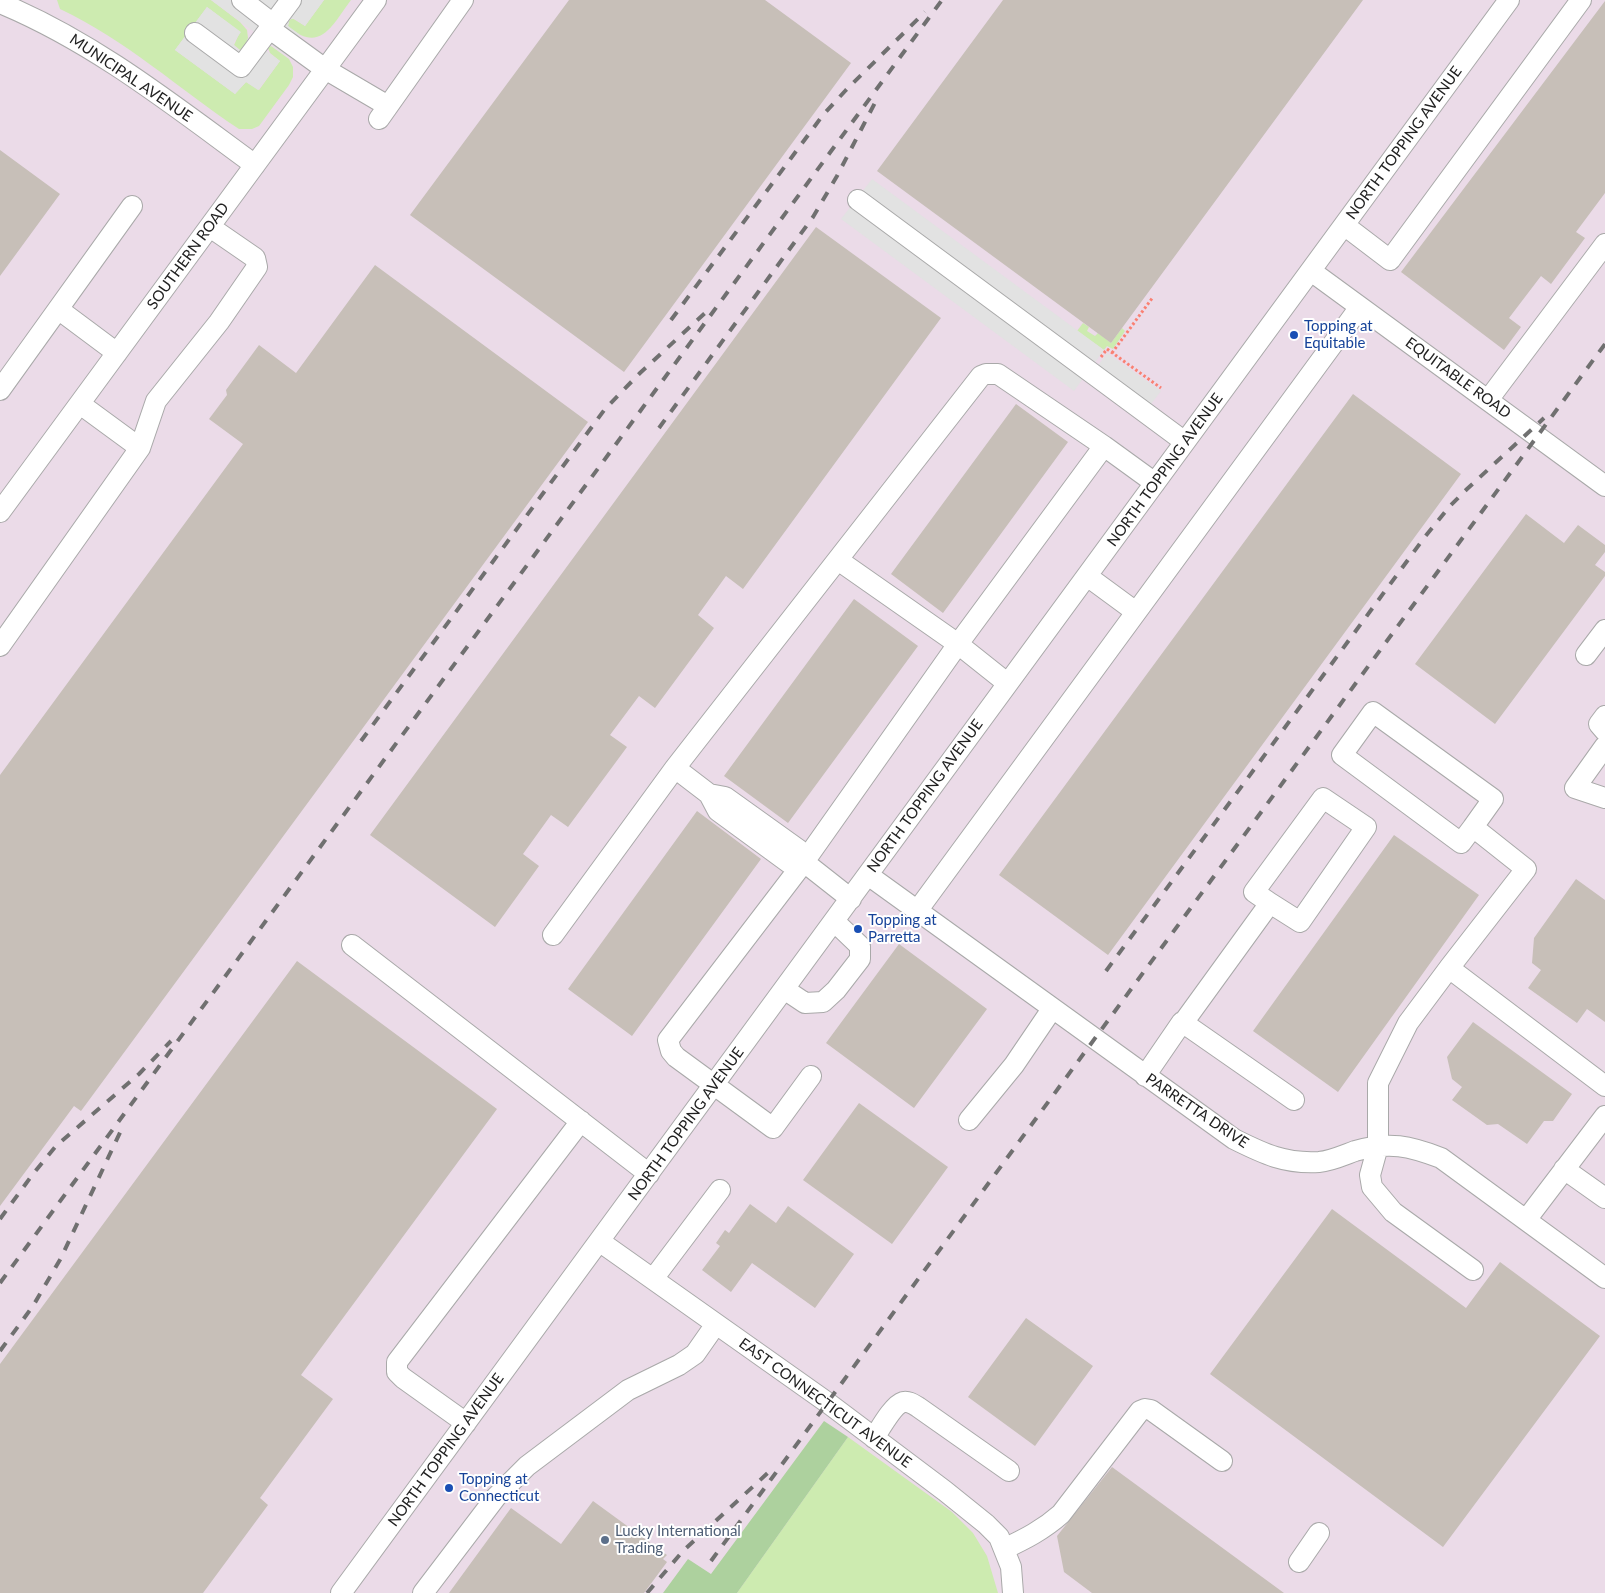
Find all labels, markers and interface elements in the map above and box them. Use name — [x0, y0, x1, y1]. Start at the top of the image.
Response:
street label: MUNICIPAL AVENUE — [66, 30, 196, 126]
street label: NORTH TOPPING AVENUE — [1342, 63, 1466, 223]
street label: SOUTHERN ROAD — [143, 199, 233, 313]
place label: Topping at Equitable — [1304, 317, 1373, 352]
marker: Topping at Equitable — [1288, 329, 1300, 341]
street label: EQUITABLE ROAD — [1402, 334, 1514, 422]
street label: NORTH TOPPING AVENUE — [1103, 390, 1227, 550]
street label: NORTH TOPPING AVENUE — [863, 716, 987, 876]
place label: Topping at Parretta — [868, 911, 937, 946]
marker: Topping at Parretta — [852, 923, 864, 935]
street label: NORTH TOPPING AVENUE — [624, 1044, 748, 1204]
street label: PARRETTA DRIVE — [1142, 1070, 1252, 1152]
street label: EAST CONNECTICUT AVENUE — [735, 1334, 915, 1472]
street label: NORTH TOPPING AVENUE — [384, 1370, 508, 1530]
place label: Topping at Connecticut — [459, 1470, 539, 1505]
marker: Topping at Connecticut — [443, 1482, 455, 1494]
place label: Lucky International Trading — [615, 1522, 741, 1557]
marker: Lucky International Trading — [599, 1534, 611, 1546]

